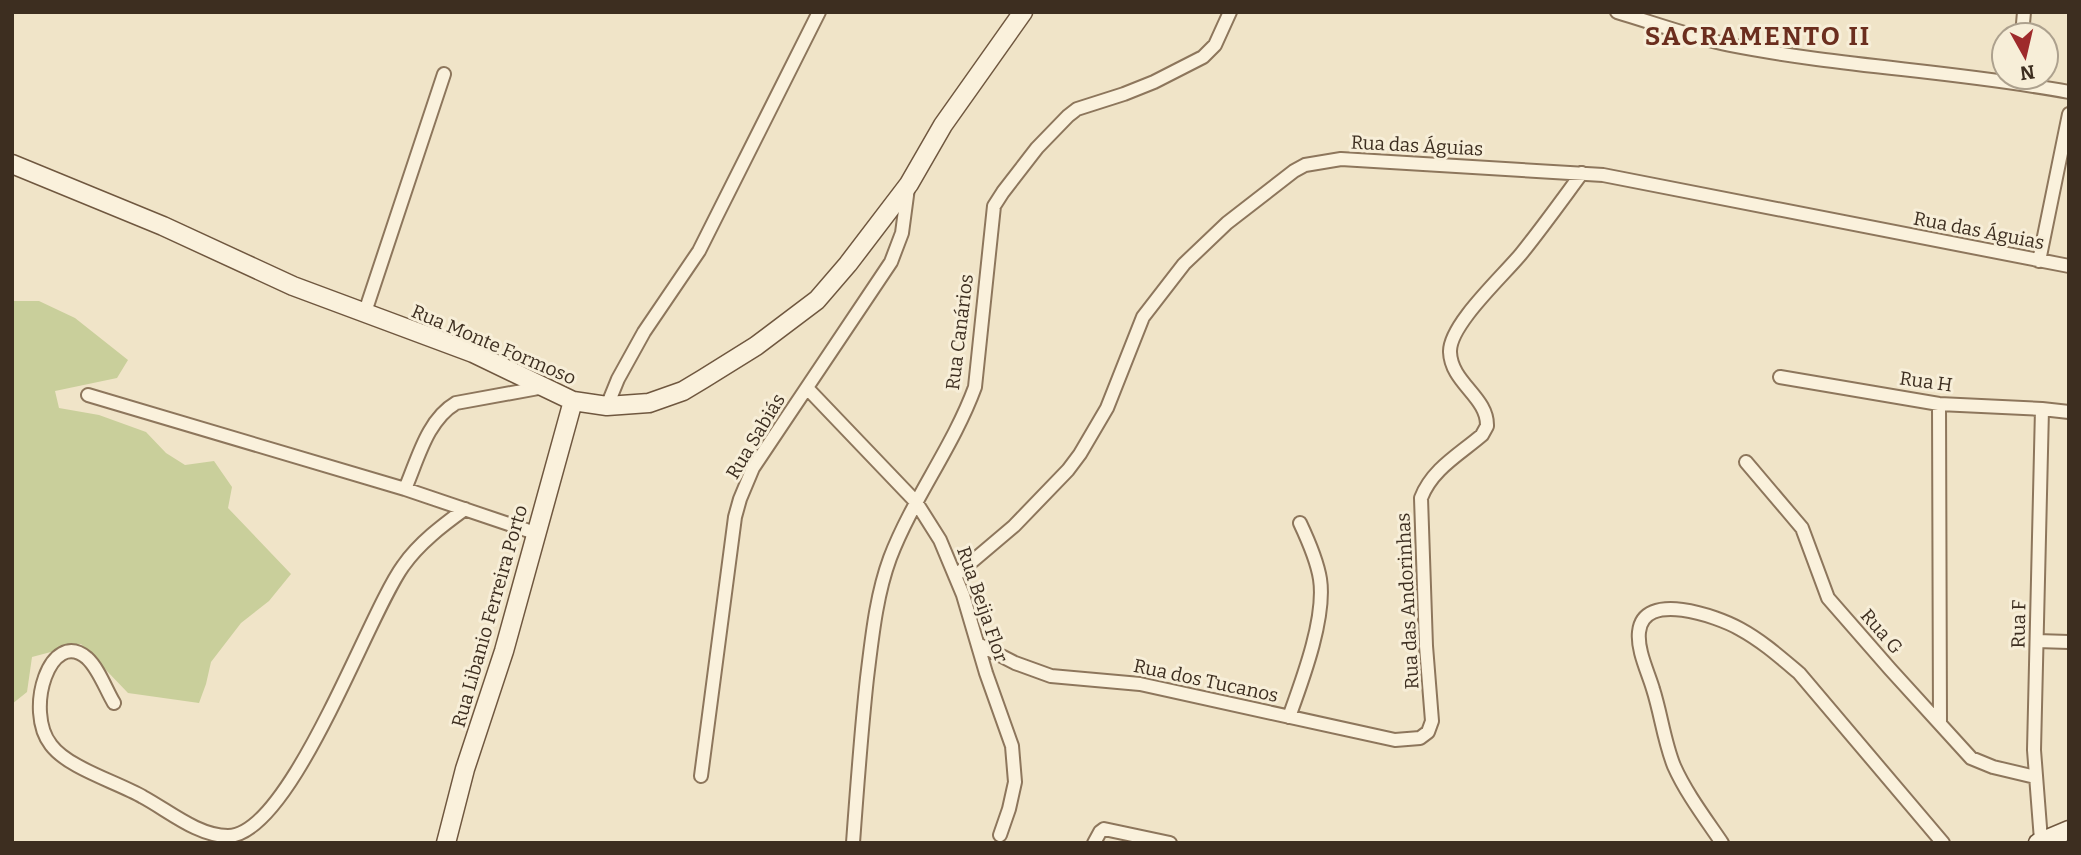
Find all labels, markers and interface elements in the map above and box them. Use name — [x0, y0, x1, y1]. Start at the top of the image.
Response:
district label: SACRAMENTO II — [1645, 21, 1871, 52]
north arrow — [1990, 21, 2060, 91]
text: N — [2018, 60, 2036, 85]
street label: Rua das Águias — [1350, 131, 1484, 160]
street label: Rua das Águias — [1912, 207, 2046, 254]
street label: Rua Canários — [941, 273, 978, 391]
street label: Rua Monte Formoso — [408, 299, 580, 390]
street label: Rua H — [1898, 366, 1954, 397]
street label: Rua Sabiás — [721, 389, 790, 483]
street label: Rua Libanio Ferreira Porto — [447, 502, 532, 730]
street label: Rua das Andorinhas — [1391, 512, 1424, 690]
street label: Rua Beija Flor — [952, 543, 1013, 666]
street label: Rua F — [2007, 599, 2030, 649]
street label: Rua G — [1856, 604, 1907, 659]
street label: Rua dos Tucanos — [1131, 654, 1280, 707]

